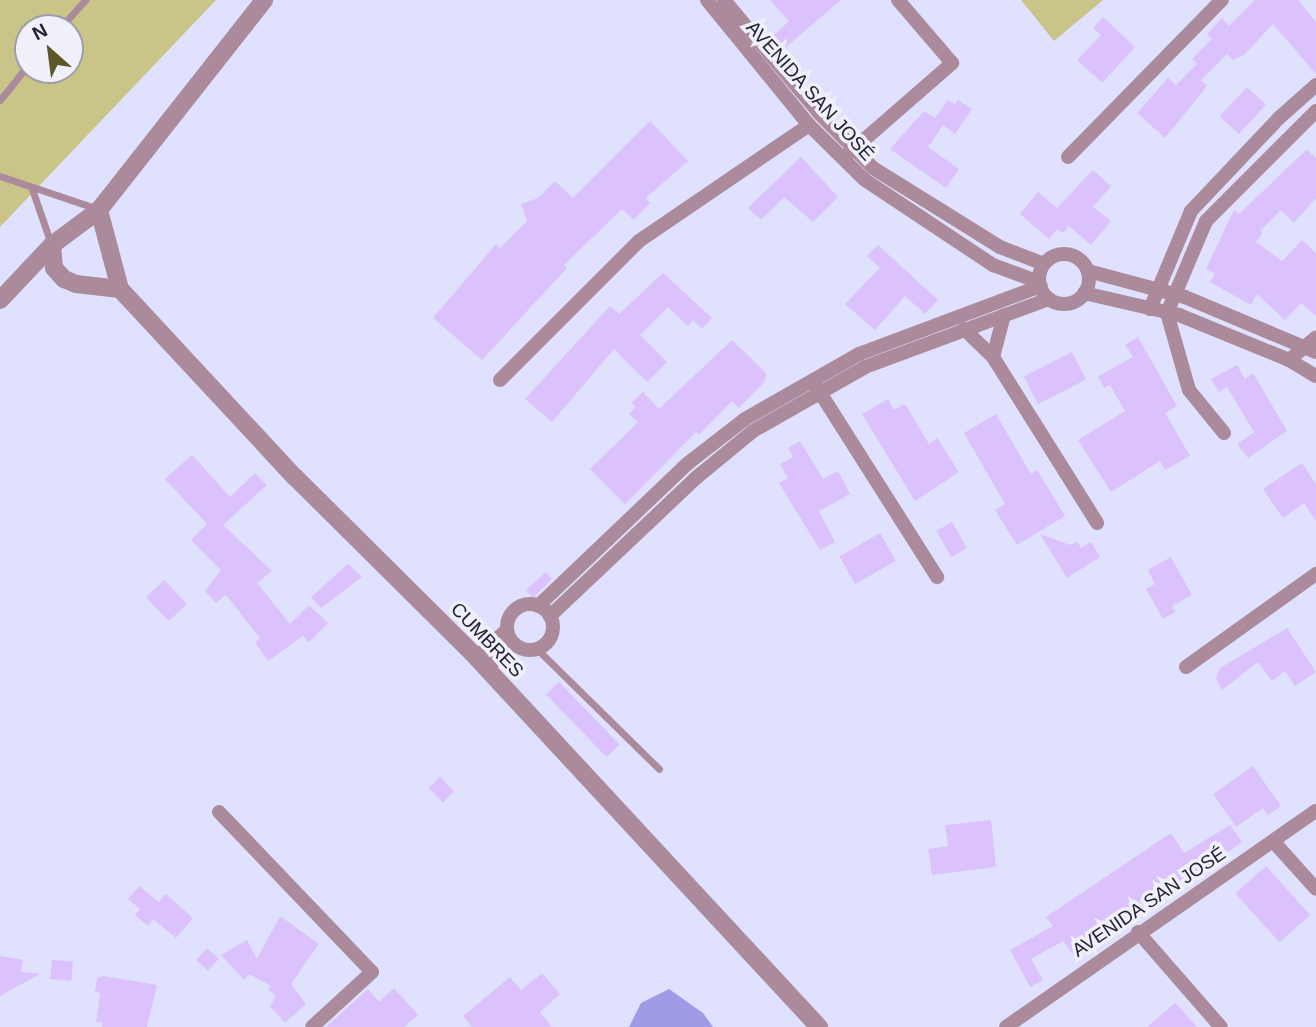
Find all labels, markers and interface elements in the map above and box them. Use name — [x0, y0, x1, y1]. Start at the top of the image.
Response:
north arrow — [14, 14, 84, 84]
street label: AVENIDA SAN JOSÉ — [741, 16, 879, 166]
text: N — [29, 19, 51, 44]
street label: CUMBRES — [446, 598, 528, 682]
street label: AVENIDA SAN JOSÉ — [1067, 842, 1231, 962]

